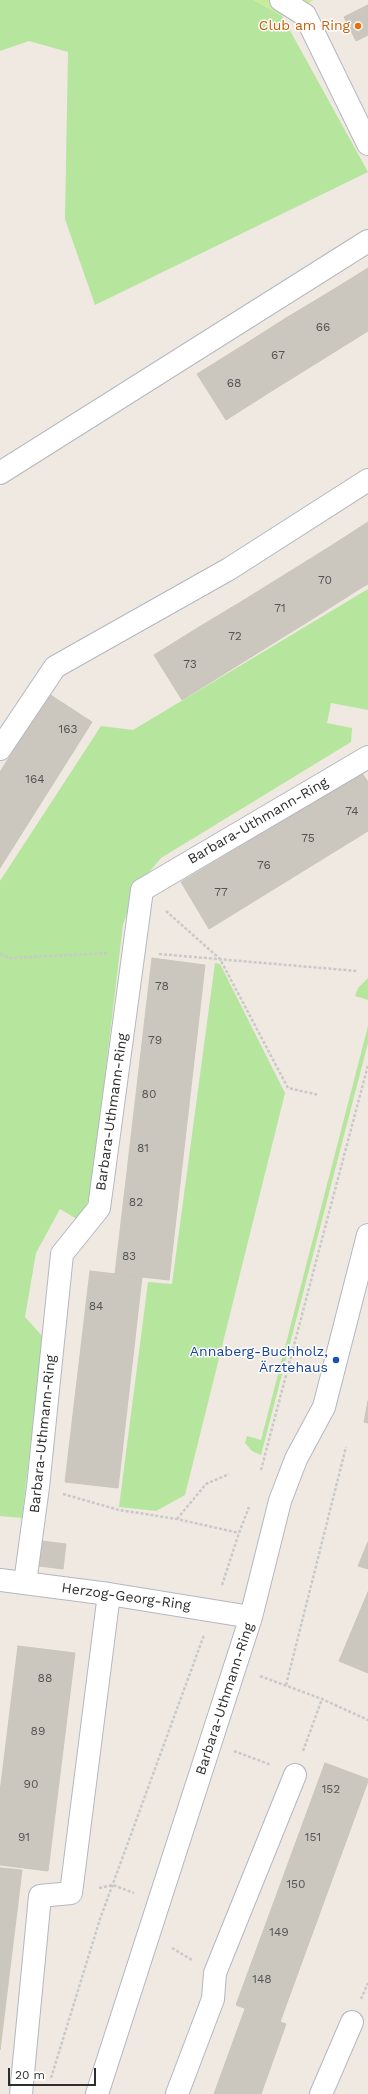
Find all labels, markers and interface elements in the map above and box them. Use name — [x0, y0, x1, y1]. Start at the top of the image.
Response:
place label: Club am Ring — [259, 18, 350, 34]
marker: Club am Ring — [353, 21, 363, 31]
house number: 66 — [316, 320, 330, 334]
house number: 67 — [271, 348, 285, 362]
house number: 68 — [227, 376, 241, 390]
house number: 70 — [318, 573, 332, 587]
house number: 71 — [274, 601, 286, 615]
house number: 72 — [228, 629, 242, 643]
house number: 73 — [183, 657, 197, 671]
house number: 163 — [59, 722, 77, 736]
house number: 164 — [25, 772, 45, 786]
street label: Barbara-Uthmann-Ring — [185, 774, 331, 868]
house number: 74 — [345, 804, 359, 818]
house number: 75 — [301, 831, 315, 845]
house number: 76 — [257, 858, 271, 872]
house number: 77 — [214, 885, 228, 899]
house number: 78 — [155, 979, 169, 993]
street label: Barbara-Uthmann-Ring — [93, 1032, 131, 1192]
house number: 79 — [148, 1033, 162, 1047]
house number: 80 — [142, 1087, 156, 1101]
house number: 81 — [137, 1141, 149, 1155]
house number: 82 — [129, 1195, 143, 1209]
house number: 83 — [122, 1249, 136, 1263]
house number: 84 — [89, 1299, 103, 1313]
place label: Annaberg-Buchholz, Ärztehaus — [190, 1344, 328, 1376]
street label: Barbara-Uthmann-Ring — [26, 1354, 60, 1514]
marker: Annaberg-Buchholz, Ärztehaus — [331, 1355, 341, 1365]
street label: Herzog-Georg-Ring — [60, 1580, 192, 1614]
street label: Barbara-Uthmann-Ring — [192, 1621, 258, 1777]
house number: 88 — [38, 1671, 52, 1685]
house number: 89 — [31, 1724, 45, 1738]
house number: 90 — [24, 1777, 38, 1791]
house number: 152 — [322, 1782, 340, 1796]
house number: 91 — [18, 1830, 30, 1844]
house number: 151 — [305, 1830, 321, 1844]
house number: 150 — [286, 1877, 306, 1891]
house number: 149 — [269, 1925, 289, 1939]
house number: 148 — [252, 1972, 272, 1986]
scale bar — [10, 2060, 98, 2086]
text: 20 m — [15, 2068, 45, 2082]

